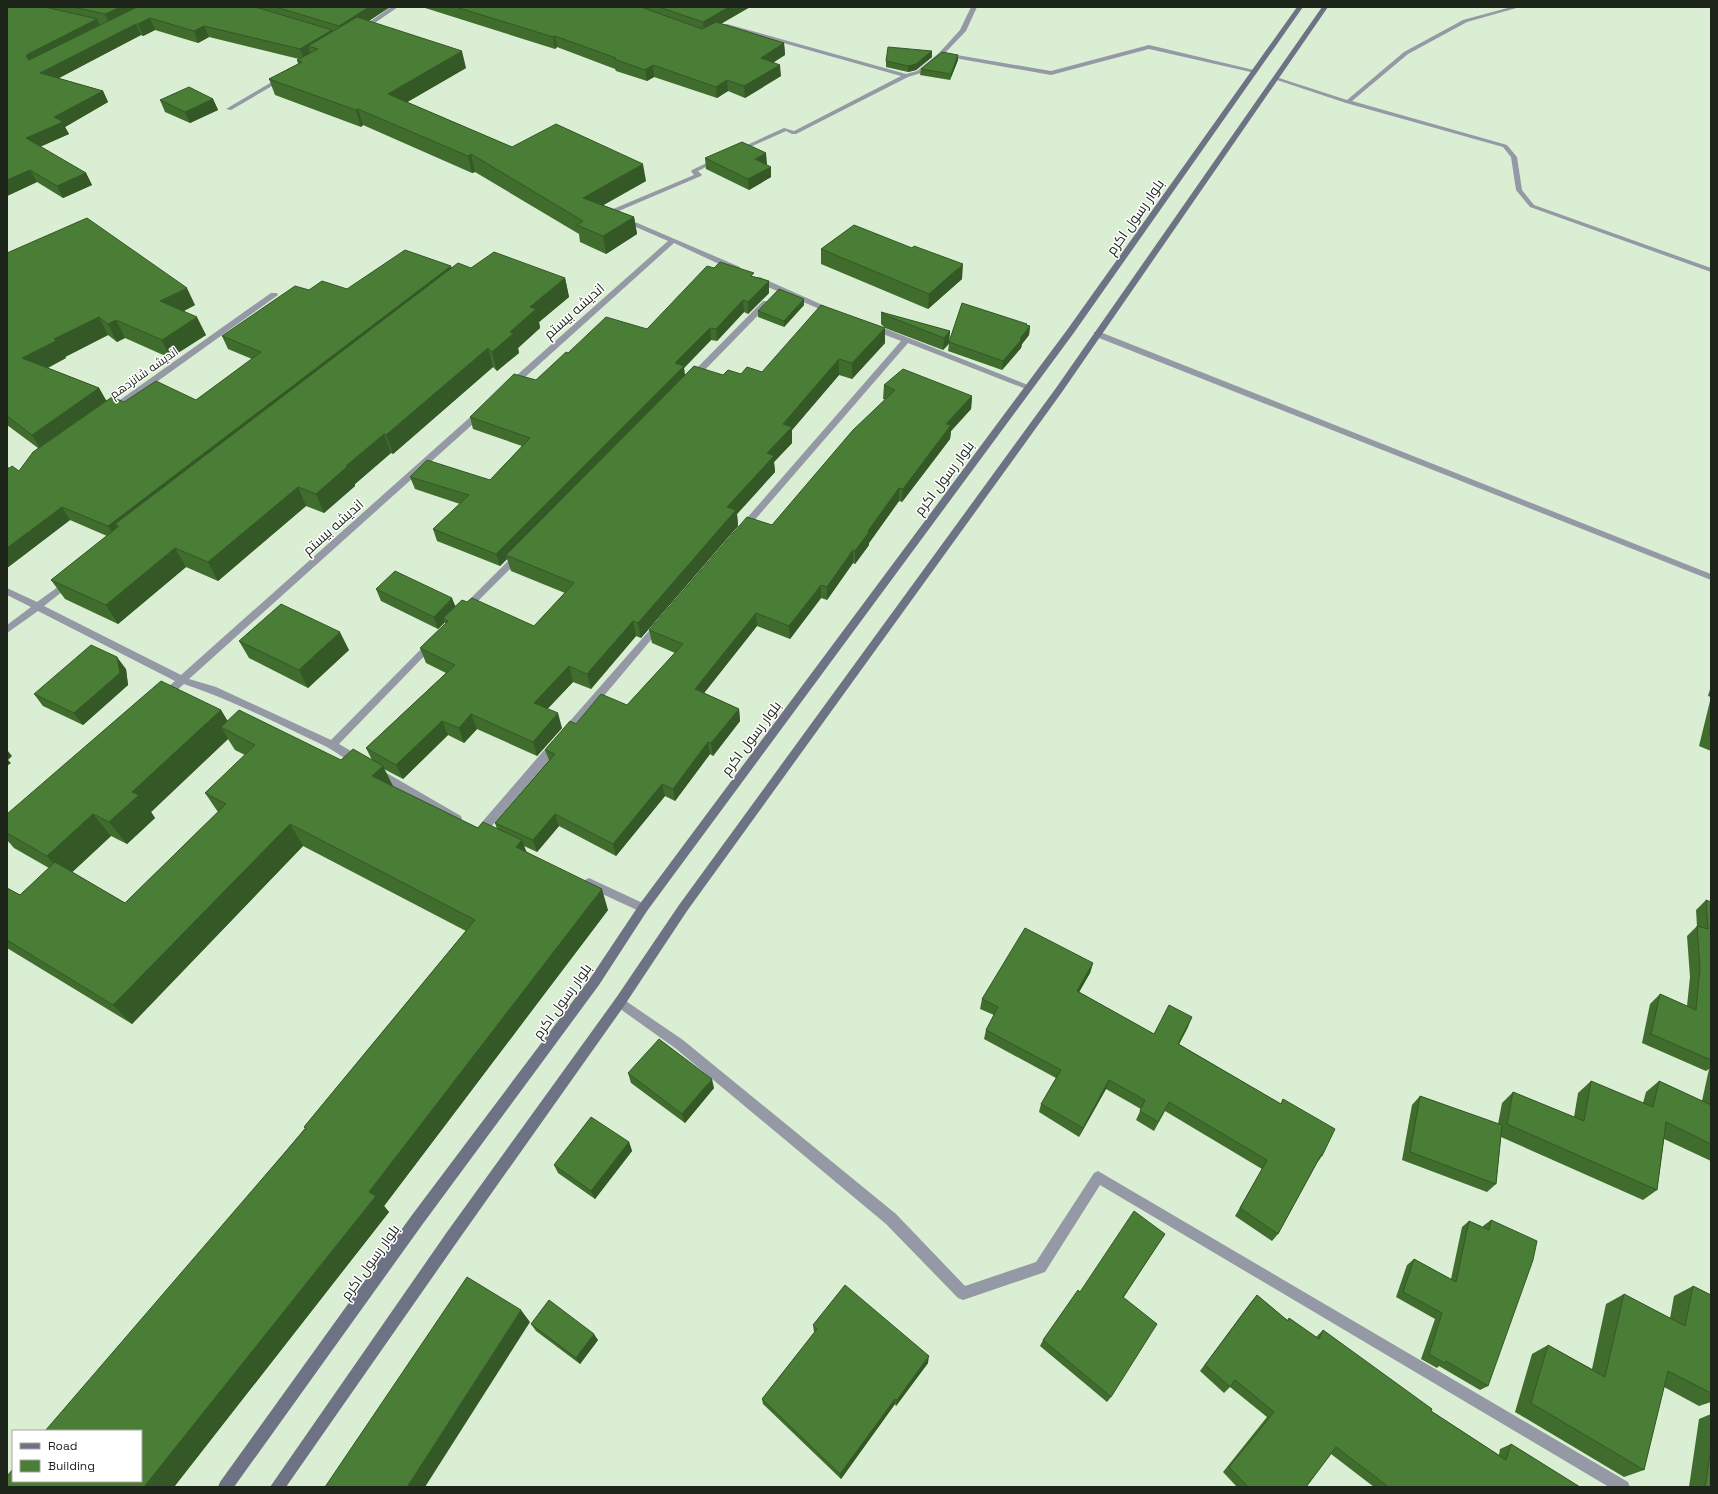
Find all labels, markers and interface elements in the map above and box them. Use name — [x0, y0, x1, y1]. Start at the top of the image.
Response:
street label: بلوار رسول اکرم — [1102, 175, 1169, 259]
street label: اندیشه بیستم — [540, 279, 609, 344]
street label: اندیشه شانزدهم — [107, 344, 181, 402]
street label: بلوار رسول اکرم — [910, 437, 979, 520]
street label: اندیشه بیستم — [299, 495, 368, 560]
street label: بلوار رسول اکرم — [717, 697, 786, 780]
street label: بلوار رسول اکرم — [529, 960, 596, 1043]
street label: بلوار رسول اکرم — [337, 1221, 404, 1304]
legend — [12, 1430, 142, 1482]
text: Road — [48, 1438, 77, 1454]
text: Building — [48, 1458, 95, 1474]

